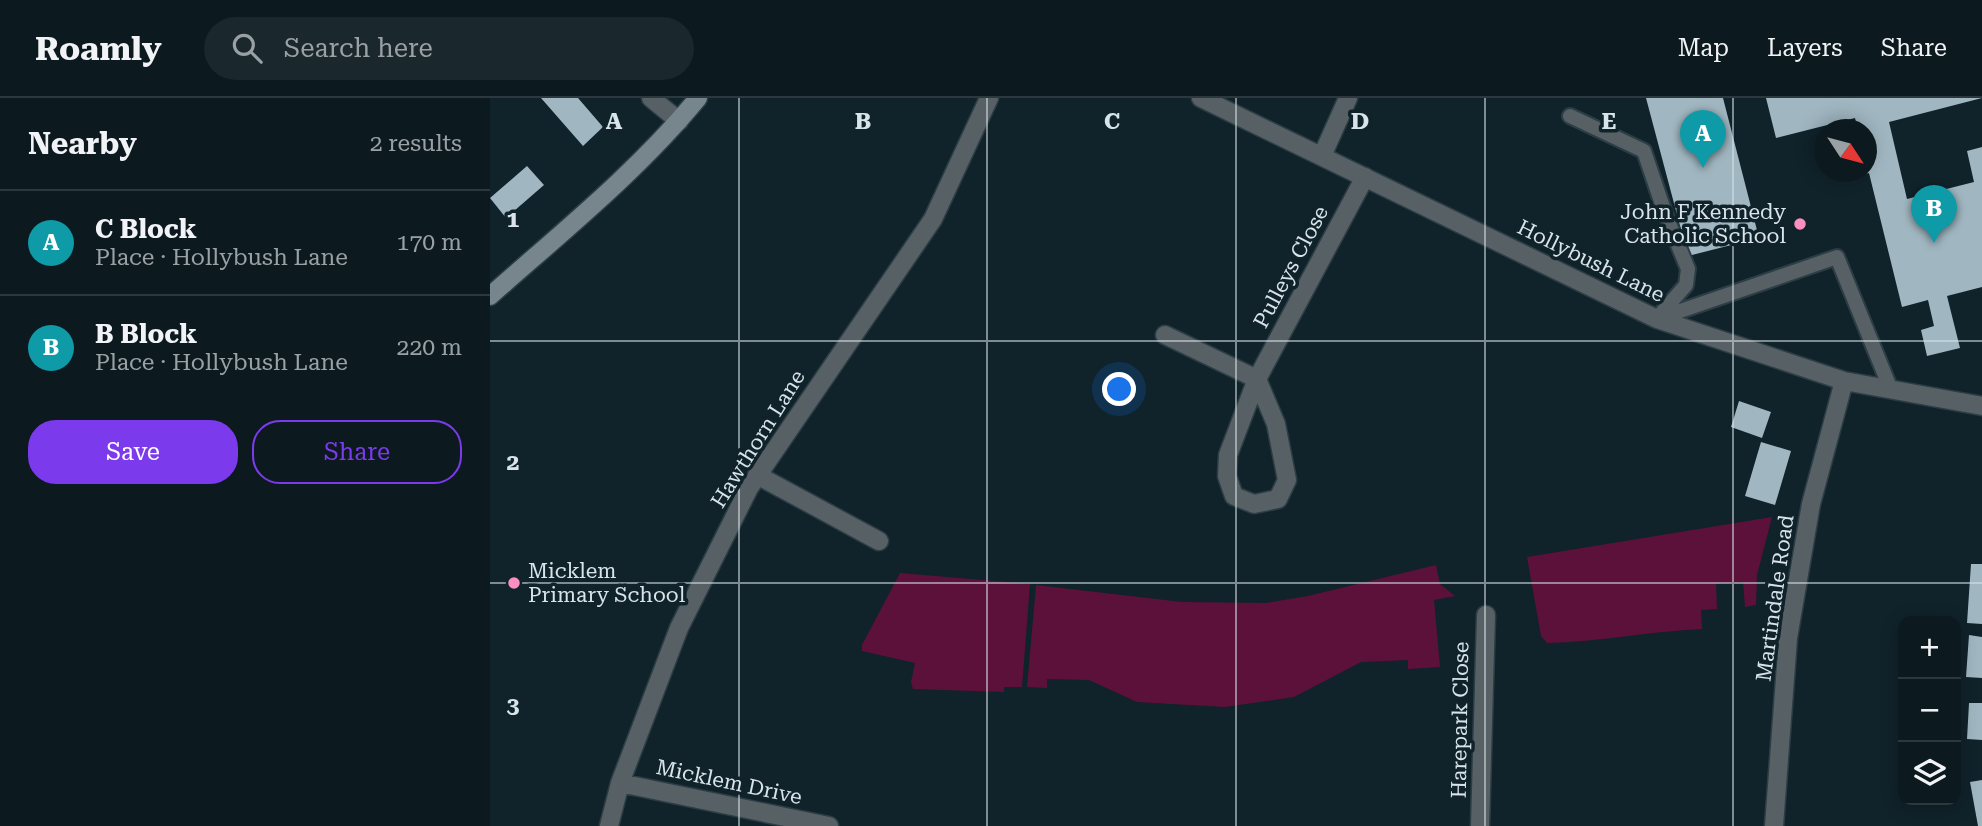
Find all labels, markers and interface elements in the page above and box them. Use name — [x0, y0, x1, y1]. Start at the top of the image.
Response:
search box — [204, 17, 694, 80]
text: Roamly — [35, 29, 162, 68]
icon: search — [228, 29, 266, 67]
text: Search here — [284, 33, 433, 63]
text: Map — [1678, 34, 1729, 62]
text: Layers — [1767, 34, 1843, 62]
text: Share — [1881, 34, 1947, 62]
text: A — [606, 108, 623, 135]
text: B — [855, 108, 871, 135]
text: C — [1104, 108, 1120, 135]
text: D — [1351, 108, 1369, 135]
text: E — [1602, 108, 1616, 135]
pin: A — [1680, 110, 1726, 168]
north arrow — [1814, 119, 1877, 182]
text: Nearby — [28, 126, 137, 161]
text: 2 results — [370, 130, 462, 157]
pin: B — [1911, 185, 1957, 243]
place label: John F Kennedy Catholic School — [1620, 200, 1787, 248]
street label: Pulleys Close — [1249, 202, 1333, 332]
text: 1 — [507, 206, 520, 233]
text: C Block — [95, 214, 197, 244]
street label: Hollybush Lane — [1514, 215, 1668, 307]
marker: John F Kennedy Catholic School — [1792, 216, 1808, 232]
text: A — [43, 229, 59, 256]
text: 170 m — [397, 229, 462, 256]
text: Place · Hollybush Lane — [95, 244, 348, 271]
text: B Block — [95, 319, 197, 349]
text: B — [43, 334, 59, 361]
text: 220 m — [397, 334, 462, 361]
text: Place · Hollybush Lane — [95, 349, 348, 376]
street label: Hawthorn Lane — [706, 366, 810, 512]
your location — [1102, 372, 1136, 406]
button: Save — [28, 420, 238, 484]
button: Share — [252, 420, 462, 484]
text: 2 — [507, 449, 519, 476]
street label: Martindale Road — [1751, 513, 1799, 683]
place label: Micklem Primary School — [528, 559, 686, 607]
marker: Micklem Primary School — [506, 575, 522, 591]
map controls — [1898, 616, 1961, 805]
button: + — [1898, 616, 1961, 679]
street label: Harepark Close — [1447, 641, 1473, 799]
button: − — [1898, 679, 1961, 742]
text: 3 — [507, 692, 520, 719]
button: layers — [1898, 742, 1961, 805]
street label: Micklem Drive — [654, 755, 804, 809]

